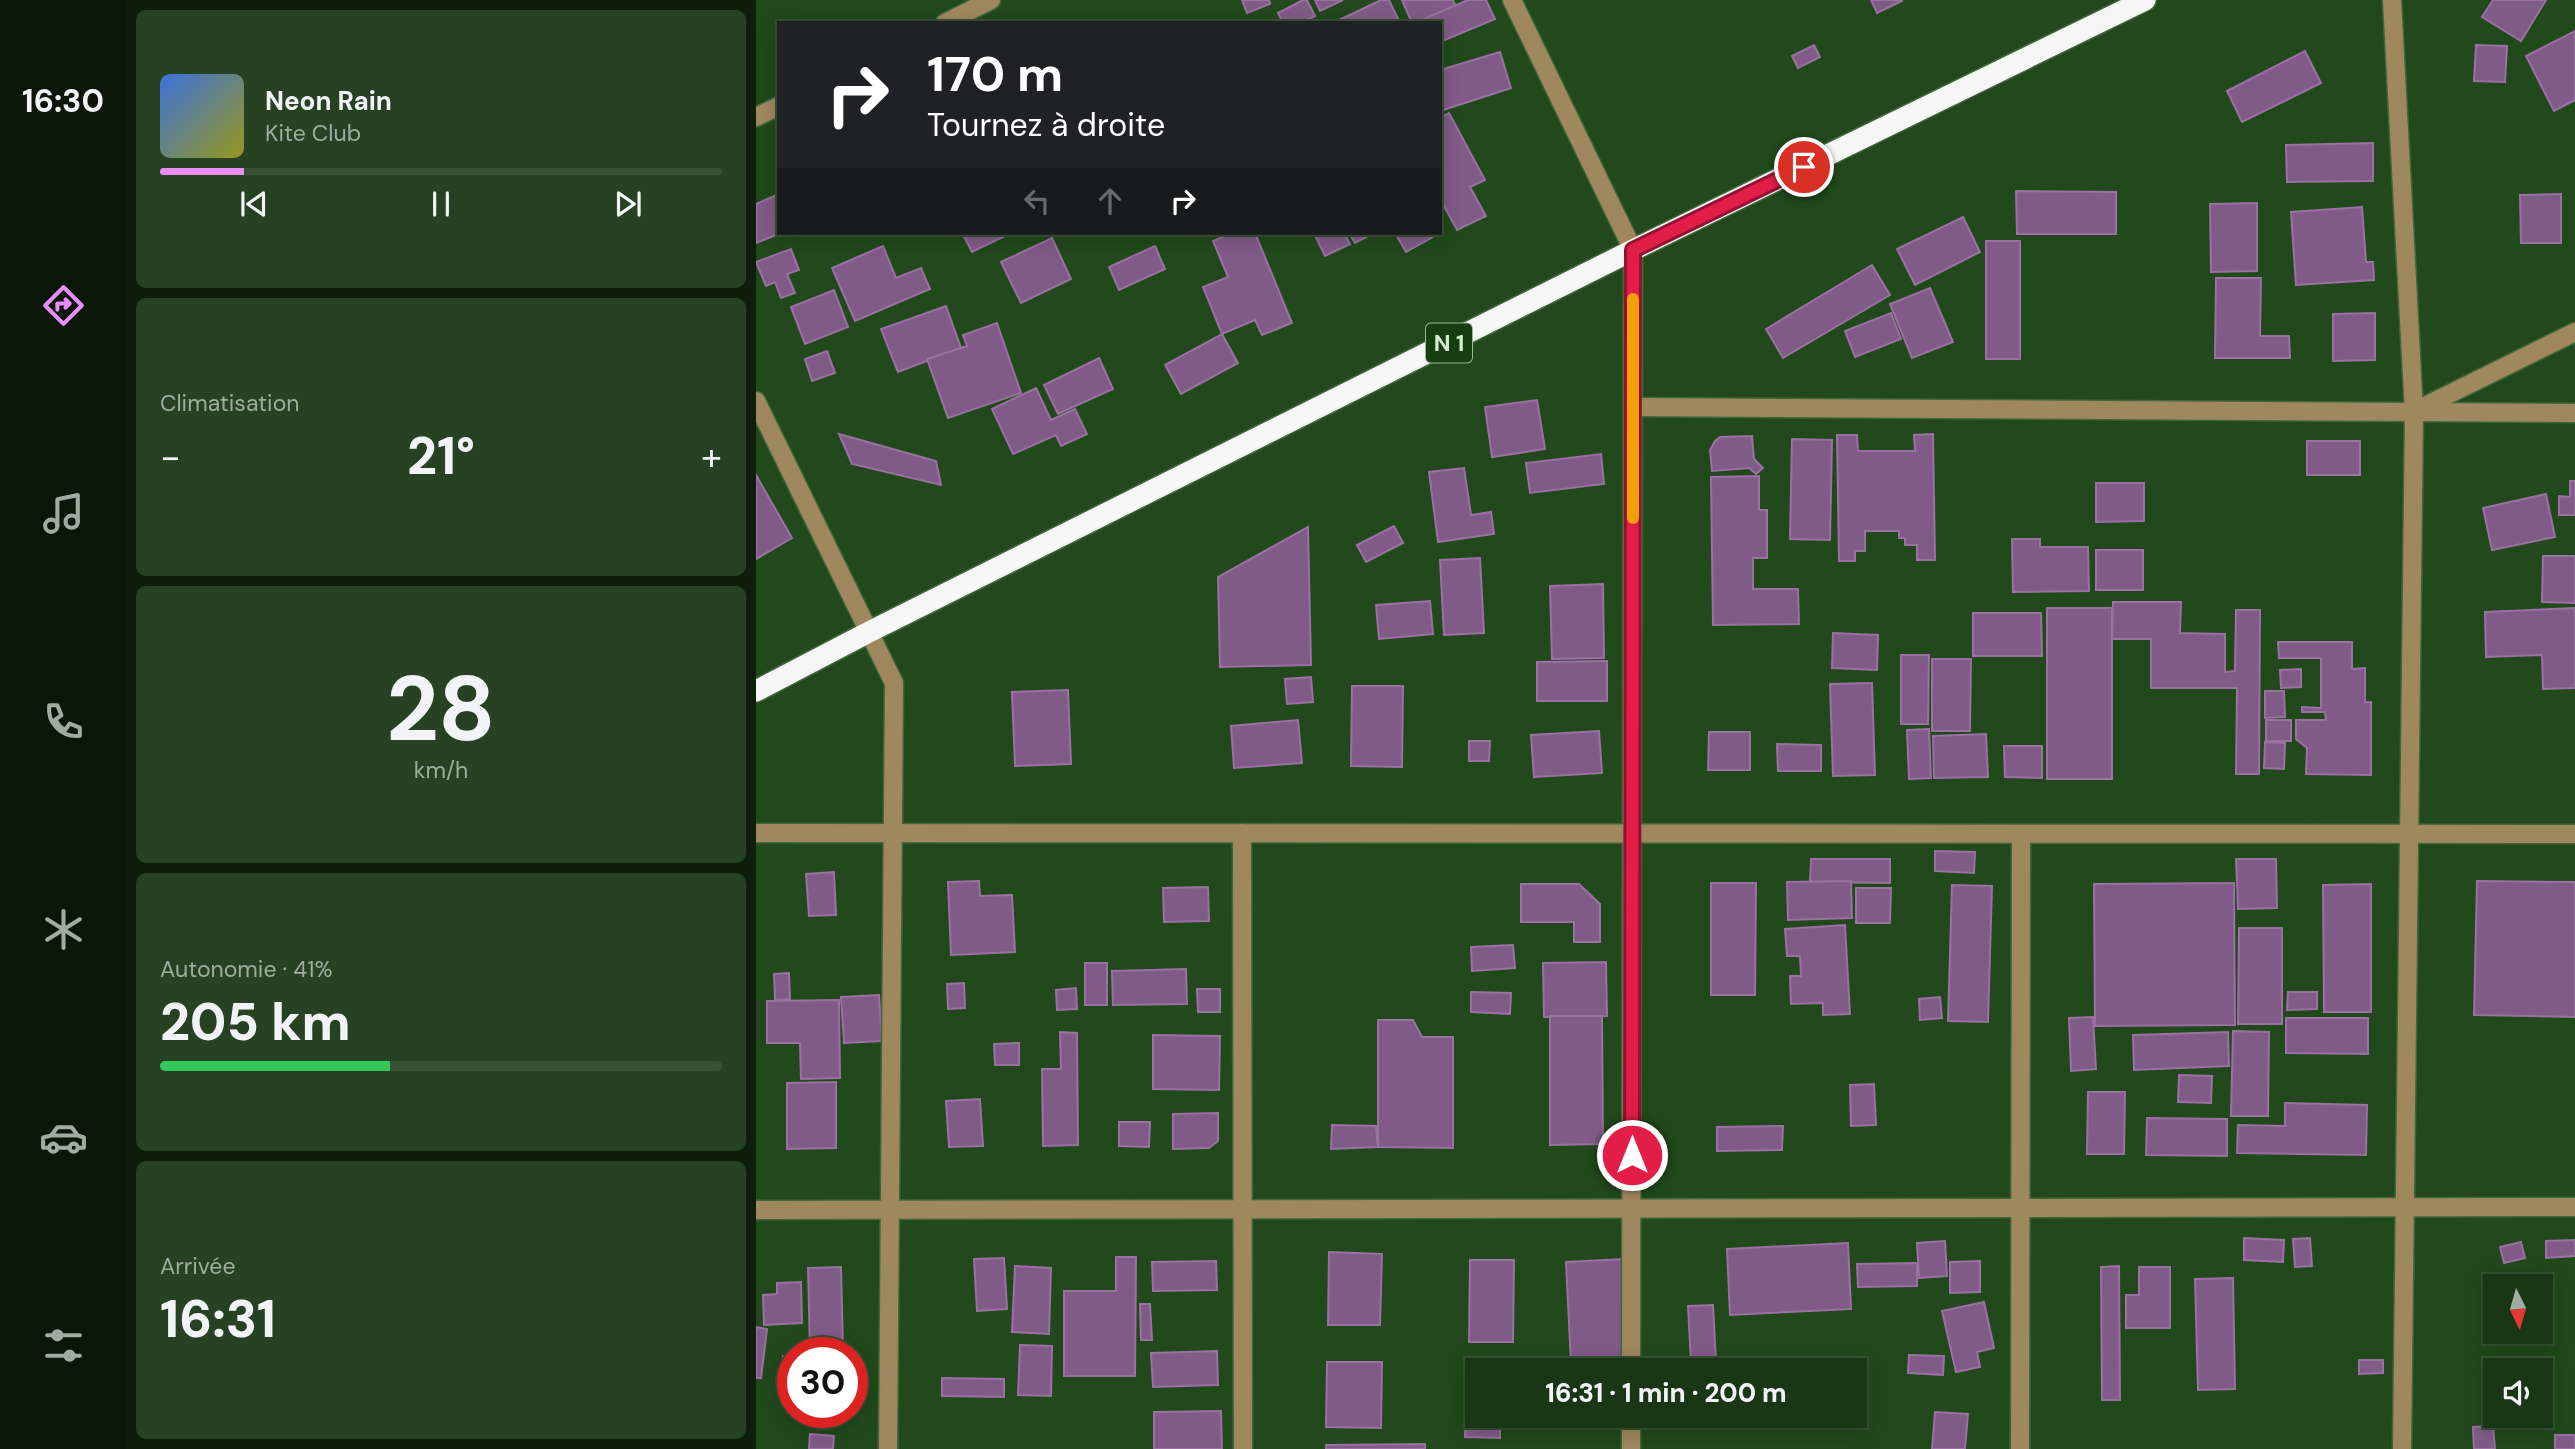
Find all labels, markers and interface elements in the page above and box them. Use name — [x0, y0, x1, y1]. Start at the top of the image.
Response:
text: 170 m — [927, 42, 1063, 106]
icon: right — [812, 49, 903, 140]
text: 16:30 — [22, 80, 104, 122]
text: Neon Rain — [265, 84, 392, 118]
text: Tournez à droite — [927, 104, 1165, 146]
text: Kite Club — [265, 118, 361, 148]
pin — [1774, 137, 1834, 197]
icon: arrive — [1785, 148, 1823, 186]
icon: left — [1018, 182, 1056, 220]
icon: ahead — [1091, 182, 1129, 220]
icon: right — [1164, 182, 1202, 220]
icon: previous — [235, 185, 273, 223]
icon: pause — [422, 185, 460, 223]
icon: next — [609, 185, 647, 223]
icon: directions — [39, 281, 88, 330]
road number: N 1 — [1426, 324, 1472, 362]
text: Climatisation — [160, 388, 299, 418]
text: 21° — [407, 422, 475, 490]
text: − — [160, 432, 181, 482]
text: + — [701, 432, 722, 482]
icon: music — [39, 489, 88, 538]
text: 28 — [386, 650, 496, 768]
icon: phone — [39, 697, 88, 746]
text: km/h — [414, 755, 468, 785]
icon: climate — [39, 905, 88, 954]
text: Autonomie · 41% — [160, 954, 332, 984]
text: 205 km — [160, 988, 351, 1056]
icon: car — [39, 1113, 88, 1162]
position arrow — [1595, 1118, 1669, 1192]
text: Arrivée — [160, 1251, 236, 1281]
north arrow — [2483, 1274, 2553, 1344]
map controls — [2483, 1274, 2553, 1428]
text: 16:31 — [160, 1285, 276, 1353]
icon: filters — [39, 1321, 88, 1370]
speed limit sign: 30 — [777, 1337, 868, 1428]
button: sound — [2483, 1358, 2553, 1428]
text: 16:31 · 1 min · 200 m — [1545, 1376, 1787, 1410]

